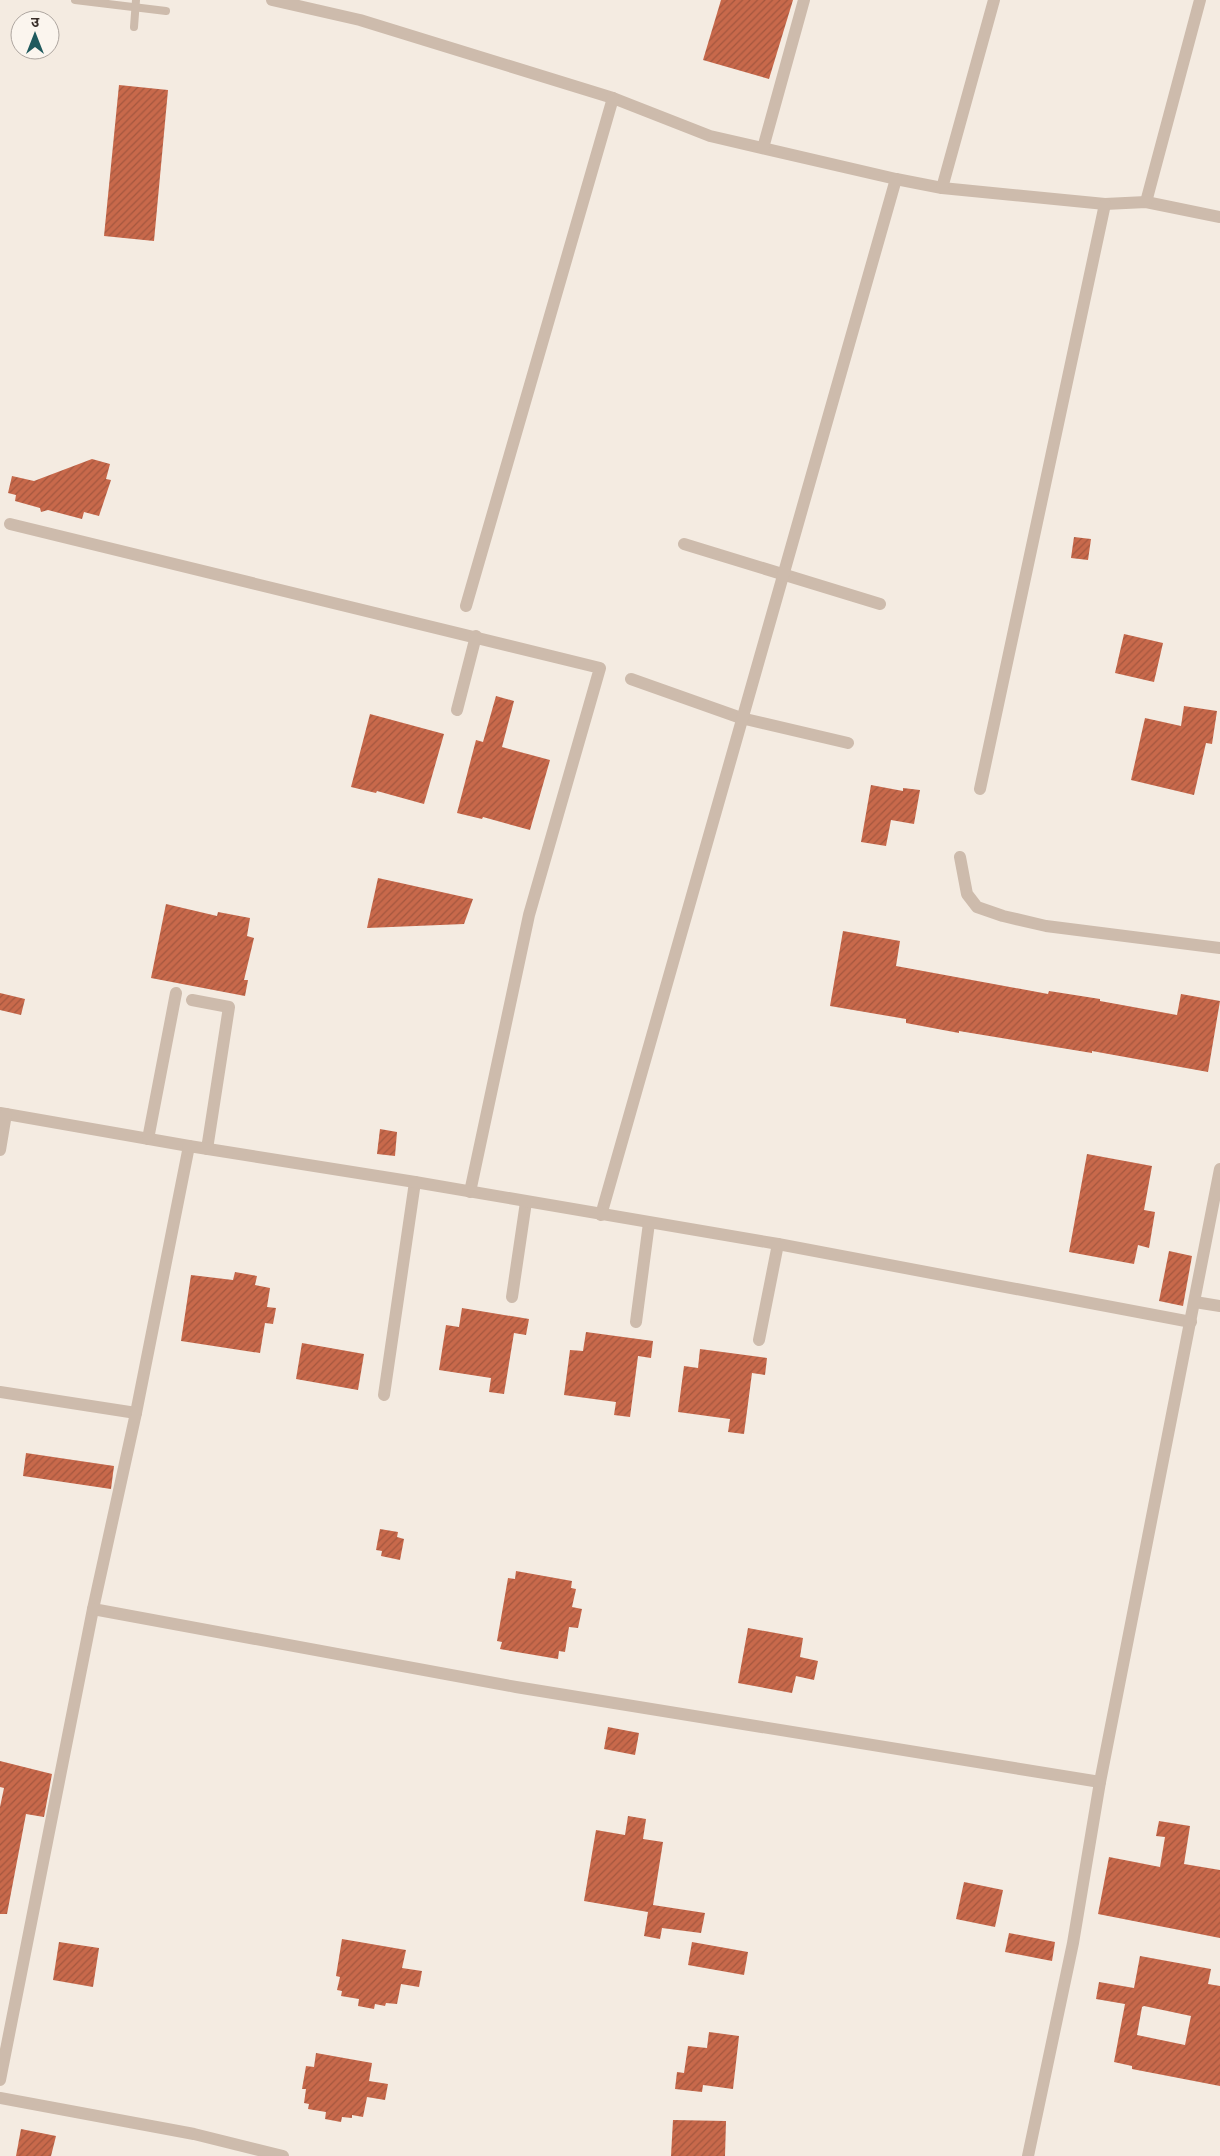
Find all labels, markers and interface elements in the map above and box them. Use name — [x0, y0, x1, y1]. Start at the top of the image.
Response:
north arrow — [10, 10, 60, 60]
text: उ — [31, 14, 40, 30]

